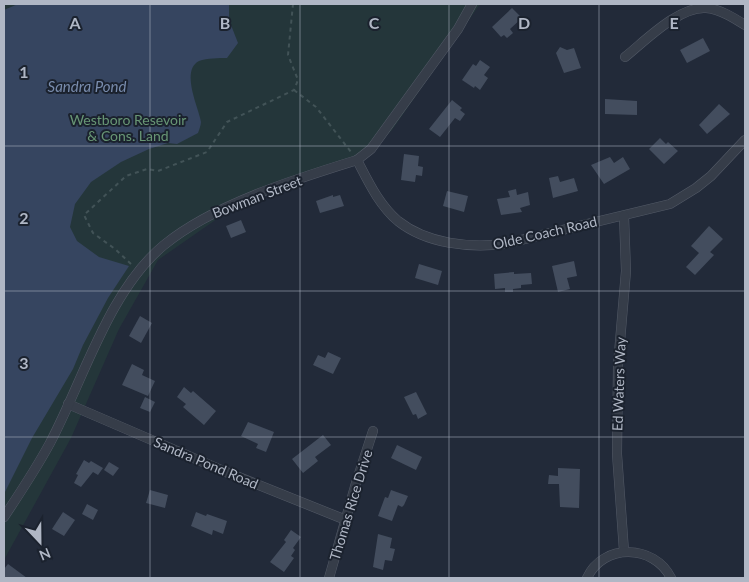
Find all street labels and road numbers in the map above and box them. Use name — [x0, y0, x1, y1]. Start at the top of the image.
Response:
street label: Bowman Street — [210, 172, 304, 221]
street label: Olde Coach Road — [491, 212, 599, 253]
street label: Ed Waters Way — [608, 336, 629, 431]
street label: Sandra Pond Road — [151, 433, 261, 492]
street label: Thomas Rice Drive — [326, 447, 375, 562]

